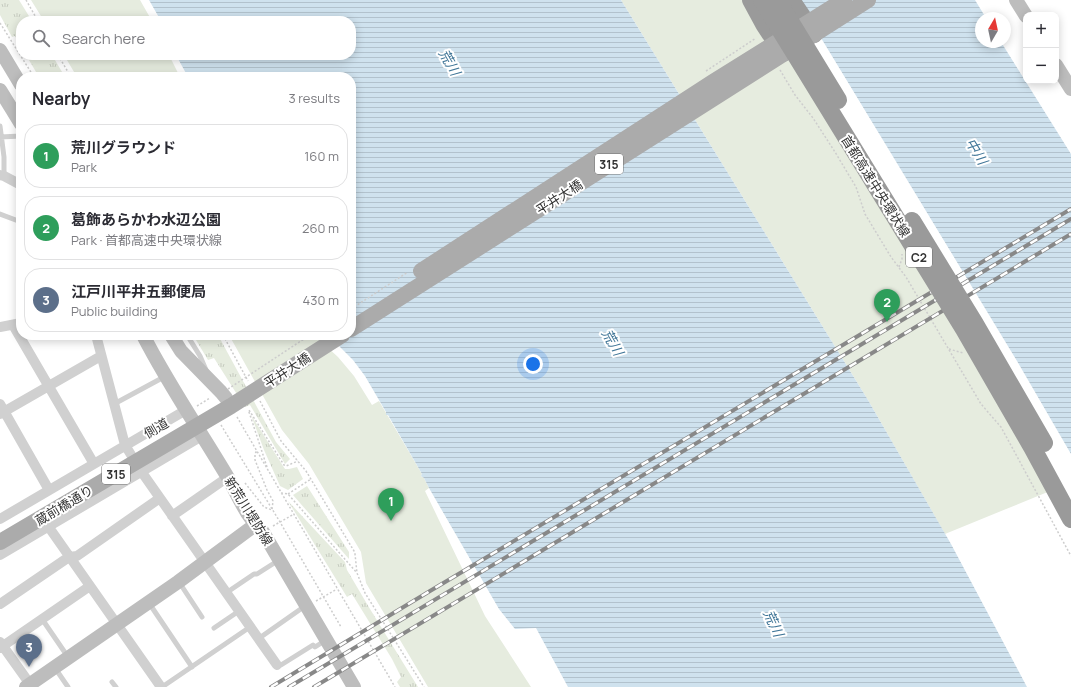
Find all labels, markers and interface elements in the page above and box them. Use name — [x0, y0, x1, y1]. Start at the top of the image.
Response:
north arrow — [975, 12, 1011, 48]
map controls — [1023, 12, 1059, 84]
button: + — [1023, 12, 1059, 48]
search box — [16, 16, 356, 60]
icon: search — [30, 27, 52, 49]
text: Search here — [62, 28, 145, 49]
water label: 荒川 — [435, 45, 466, 81]
button: − — [1023, 48, 1059, 84]
text: Nearby — [32, 87, 90, 110]
text: 3 results — [288, 89, 340, 107]
street label: 首都高速中央環状線 — [837, 132, 915, 240]
water label: 中川 — [962, 134, 994, 170]
text: 荒川グラウンド — [71, 137, 176, 158]
text: 1 — [43, 147, 49, 165]
text: 160 m — [304, 147, 339, 165]
road number: 315 — [595, 154, 623, 174]
text: Park — [71, 158, 97, 176]
street label: 平井大橋 — [532, 175, 586, 219]
text: 葛飾あらかわ水辺公園 — [71, 209, 221, 230]
text: 2 — [42, 219, 50, 237]
text: 260 m — [302, 219, 339, 237]
text: Park · 首都高速中央環状線 — [71, 231, 222, 249]
road number: C2 — [906, 247, 932, 267]
text: 江戸川平井五郵便局 — [71, 281, 206, 302]
pin: 2 — [874, 289, 900, 322]
text: 3 — [42, 291, 50, 309]
text: 430 m — [303, 291, 339, 309]
text: Public building — [71, 302, 158, 320]
water label: 荒川 — [598, 325, 629, 361]
street label: 平井大橋 — [260, 348, 314, 392]
your location — [523, 354, 543, 374]
street label: 側道 — [140, 414, 172, 442]
road number: 315 — [102, 464, 130, 484]
street label: 新荒川堤防線 — [221, 473, 277, 549]
street label: 蔵前橋通り — [32, 481, 96, 529]
pin: 1 — [378, 488, 404, 521]
water label: 荒川 — [759, 606, 789, 642]
pin: 3 — [16, 634, 42, 667]

